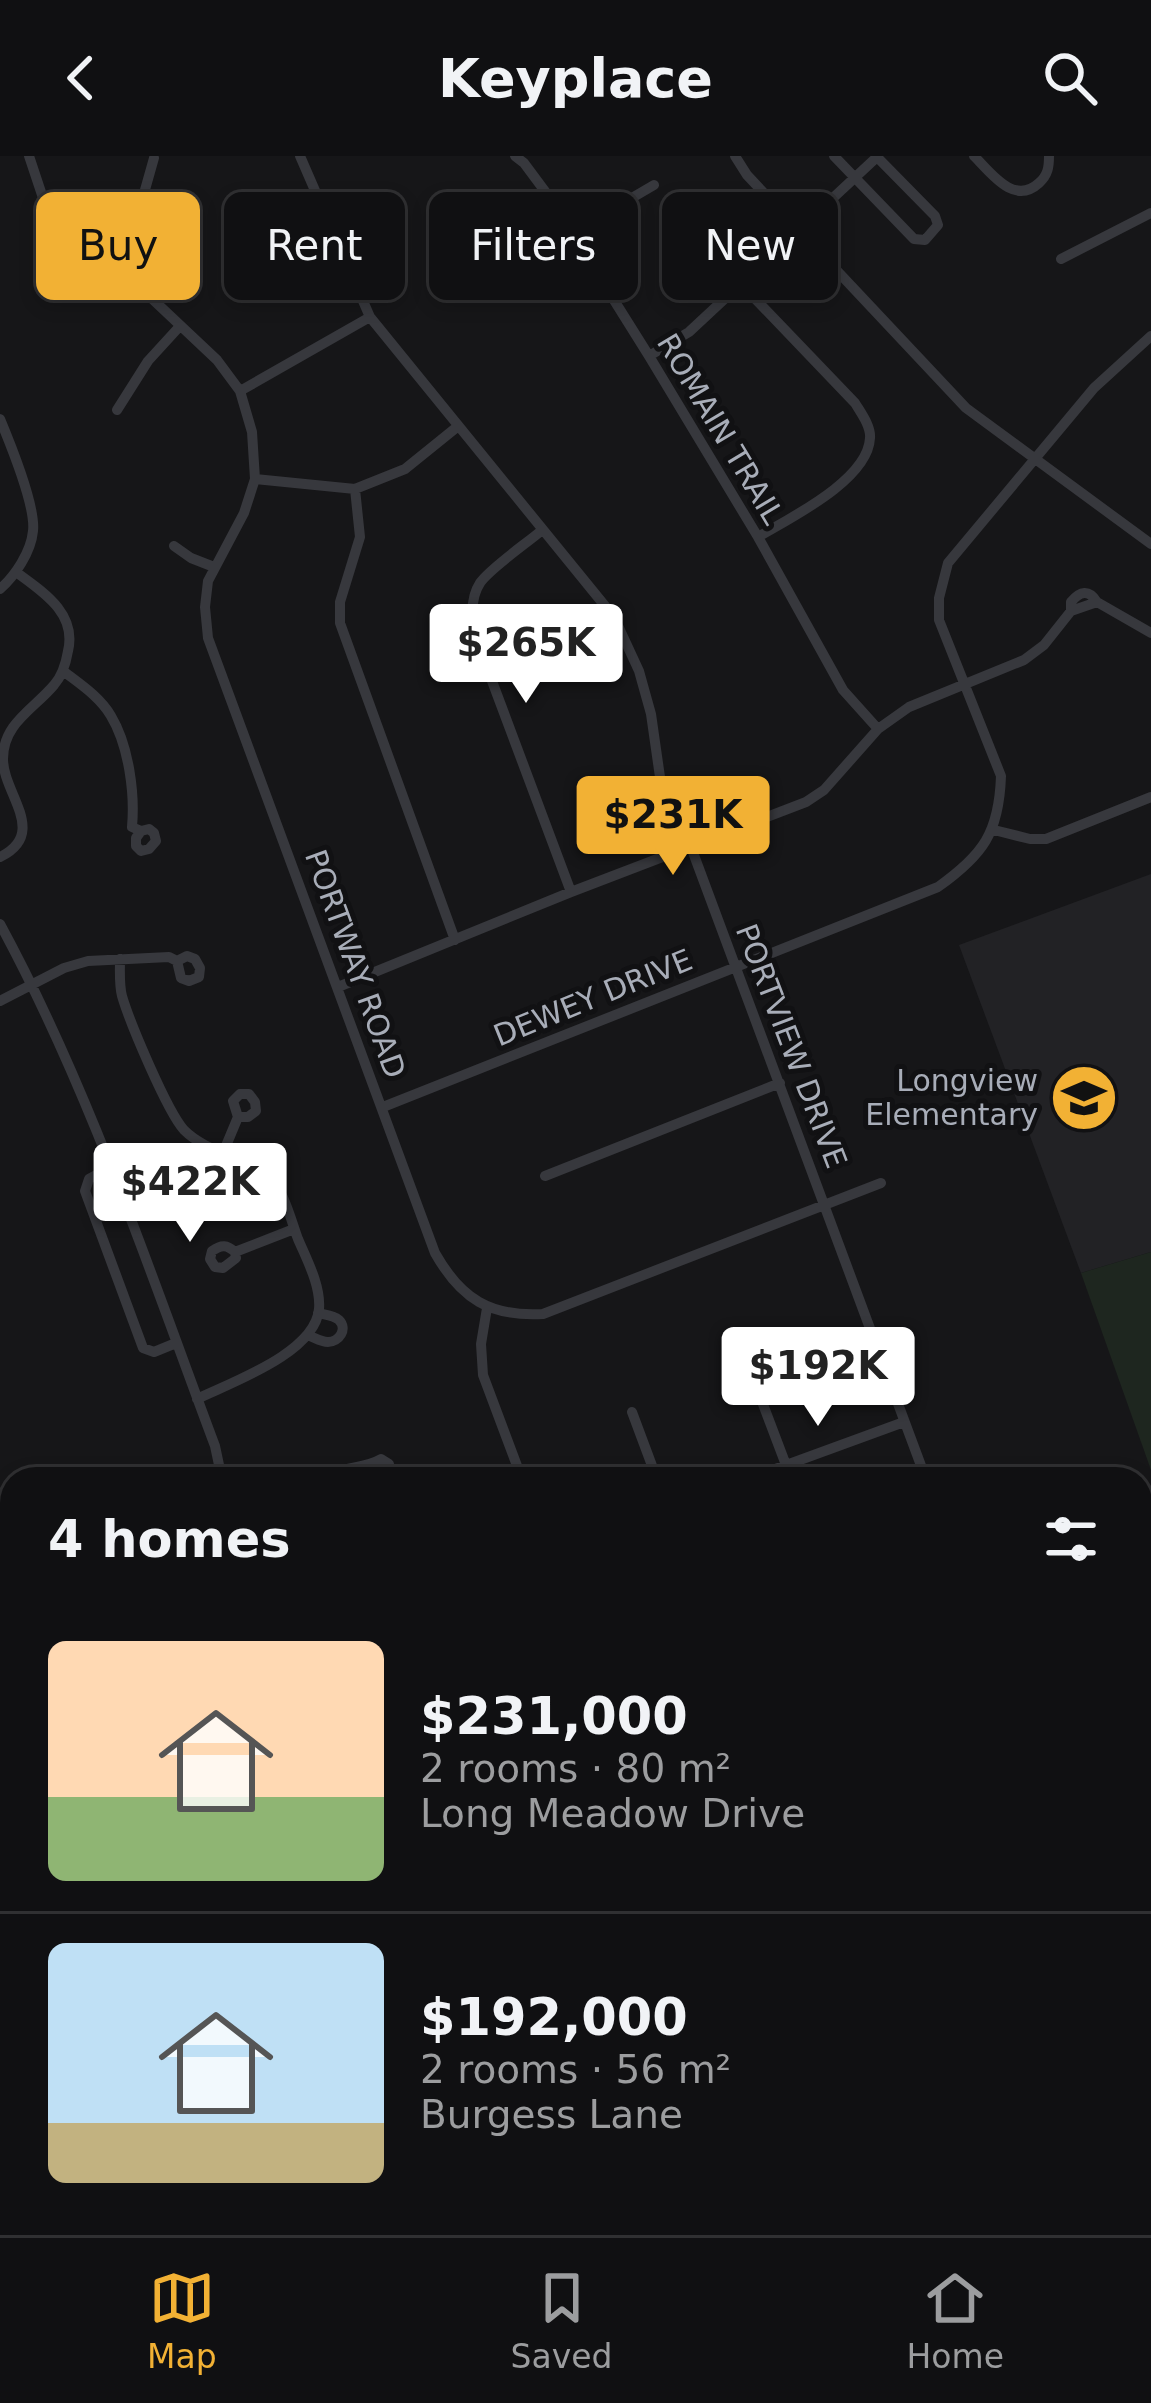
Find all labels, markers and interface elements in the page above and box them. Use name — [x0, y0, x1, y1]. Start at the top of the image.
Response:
icon: back — [48, 45, 114, 111]
icon: search — [1037, 45, 1103, 111]
text: Keyplace — [438, 47, 713, 110]
chip: Buy — [36, 192, 200, 300]
chip: Rent — [224, 192, 405, 300]
chip: Filters — [429, 192, 638, 300]
chip: New — [662, 192, 838, 300]
street label: ROMAIN TRAIL — [650, 327, 791, 530]
pin: $265K — [442, 604, 610, 706]
text: $265K — [457, 620, 595, 665]
pin: $231K — [589, 776, 757, 878]
text: $231K — [604, 792, 742, 837]
street label: PORTWAY ROAD — [298, 845, 413, 1083]
street label: PORTVIEW DRIVE — [729, 919, 854, 1173]
street label: DEWEY DRIVE — [489, 942, 697, 1053]
place label: Longview Elementary — [865, 1063, 1038, 1132]
school or university icon: Longview Elementary — [1049, 1063, 1119, 1133]
pin: $422K — [106, 1143, 274, 1245]
text: $422K — [121, 1159, 259, 1204]
pin: $192K — [734, 1327, 902, 1429]
text: $192K — [749, 1343, 887, 1388]
icon: filters — [1038, 1506, 1104, 1572]
text: 4 homes — [48, 1510, 291, 1569]
text: $231,000 — [420, 1687, 688, 1746]
icon: home — [144, 1689, 288, 1833]
text: 2 rooms · 80 m² — [420, 1746, 731, 1791]
text: Long Meadow Drive — [420, 1791, 805, 1836]
text: $192,000 — [420, 1988, 688, 2047]
icon: home — [144, 1991, 288, 2135]
text: 2 rooms · 56 m² — [420, 2047, 731, 2092]
text: Burgess Lane — [420, 2092, 683, 2137]
tab: Map — [147, 2265, 217, 2376]
tab: Saved — [511, 2265, 613, 2376]
tab: Home — [907, 2265, 1004, 2376]

